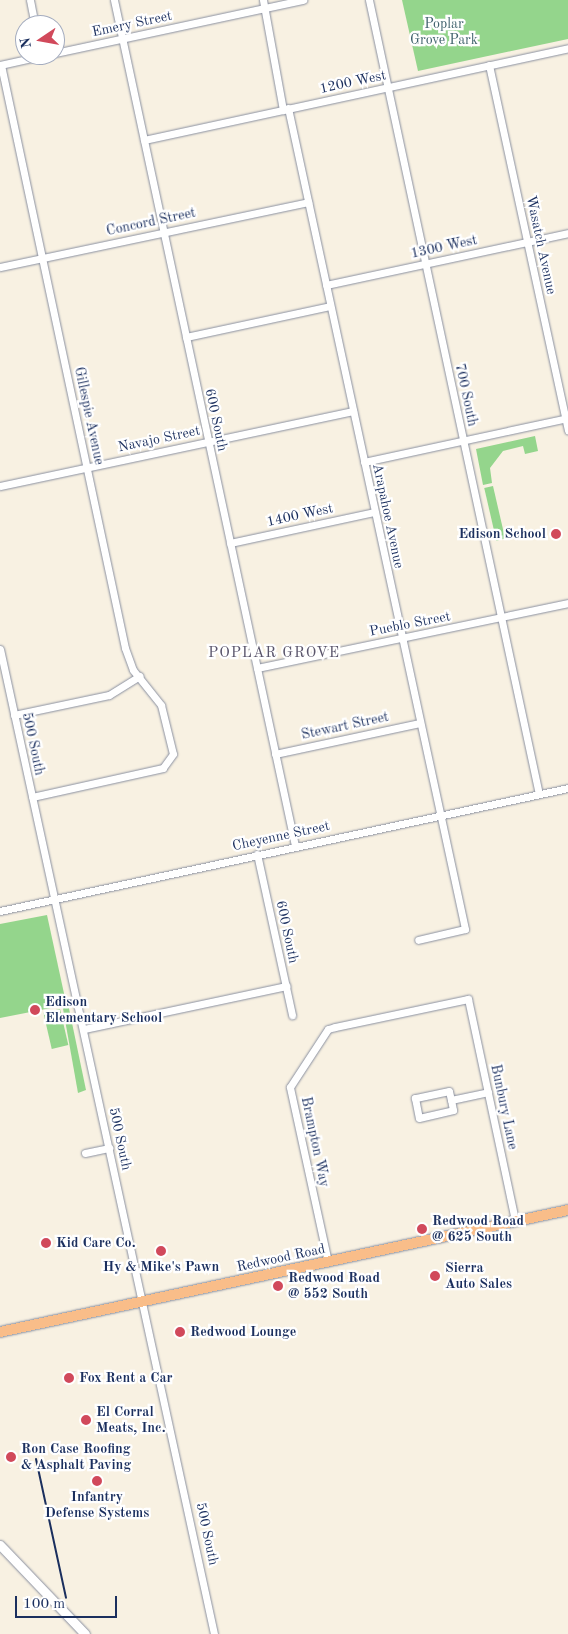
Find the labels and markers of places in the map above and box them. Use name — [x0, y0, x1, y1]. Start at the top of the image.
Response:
place label: Edison School — [458, 526, 546, 542]
marker: Edison School — [550, 528, 562, 540]
place label: Edison Elementary School — [45, 994, 162, 1026]
marker: Edison Elementary School — [29, 1004, 41, 1016]
place label: Redwood Road @ 625 South — [432, 1213, 524, 1246]
marker: Redwood Road @ 625 South — [416, 1223, 428, 1235]
place label: Kid Care Co. — [56, 1235, 136, 1251]
marker: Kid Care Co. — [40, 1237, 52, 1249]
marker: Hy & Mike's Pawn — [155, 1245, 167, 1257]
place label: Hy & Mike's Pawn — [103, 1259, 219, 1275]
place label: Sierra Auto Sales — [445, 1260, 512, 1292]
place label: Redwood Road @ 552 South — [288, 1270, 380, 1302]
marker: Sierra Auto Sales — [429, 1270, 441, 1282]
marker: Redwood Road @ 552 South — [272, 1280, 284, 1292]
place label: Redwood Lounge — [190, 1324, 296, 1340]
marker: Redwood Lounge — [174, 1326, 186, 1338]
place label: Fox Rent a Car — [79, 1370, 173, 1386]
marker: Fox Rent a Car — [63, 1372, 75, 1384]
place label: El Corral Meats, Inc. — [96, 1404, 166, 1436]
marker: El Corral Meats, Inc. — [80, 1414, 92, 1426]
place label: Ron Case Roofing & Asphalt Paving — [21, 1441, 131, 1474]
marker: Ron Case Roofing & Asphalt Paving — [5, 1451, 17, 1463]
marker: Infantry Defense Systems — [91, 1475, 103, 1487]
place label: Infantry Defense Systems — [45, 1489, 149, 1521]

